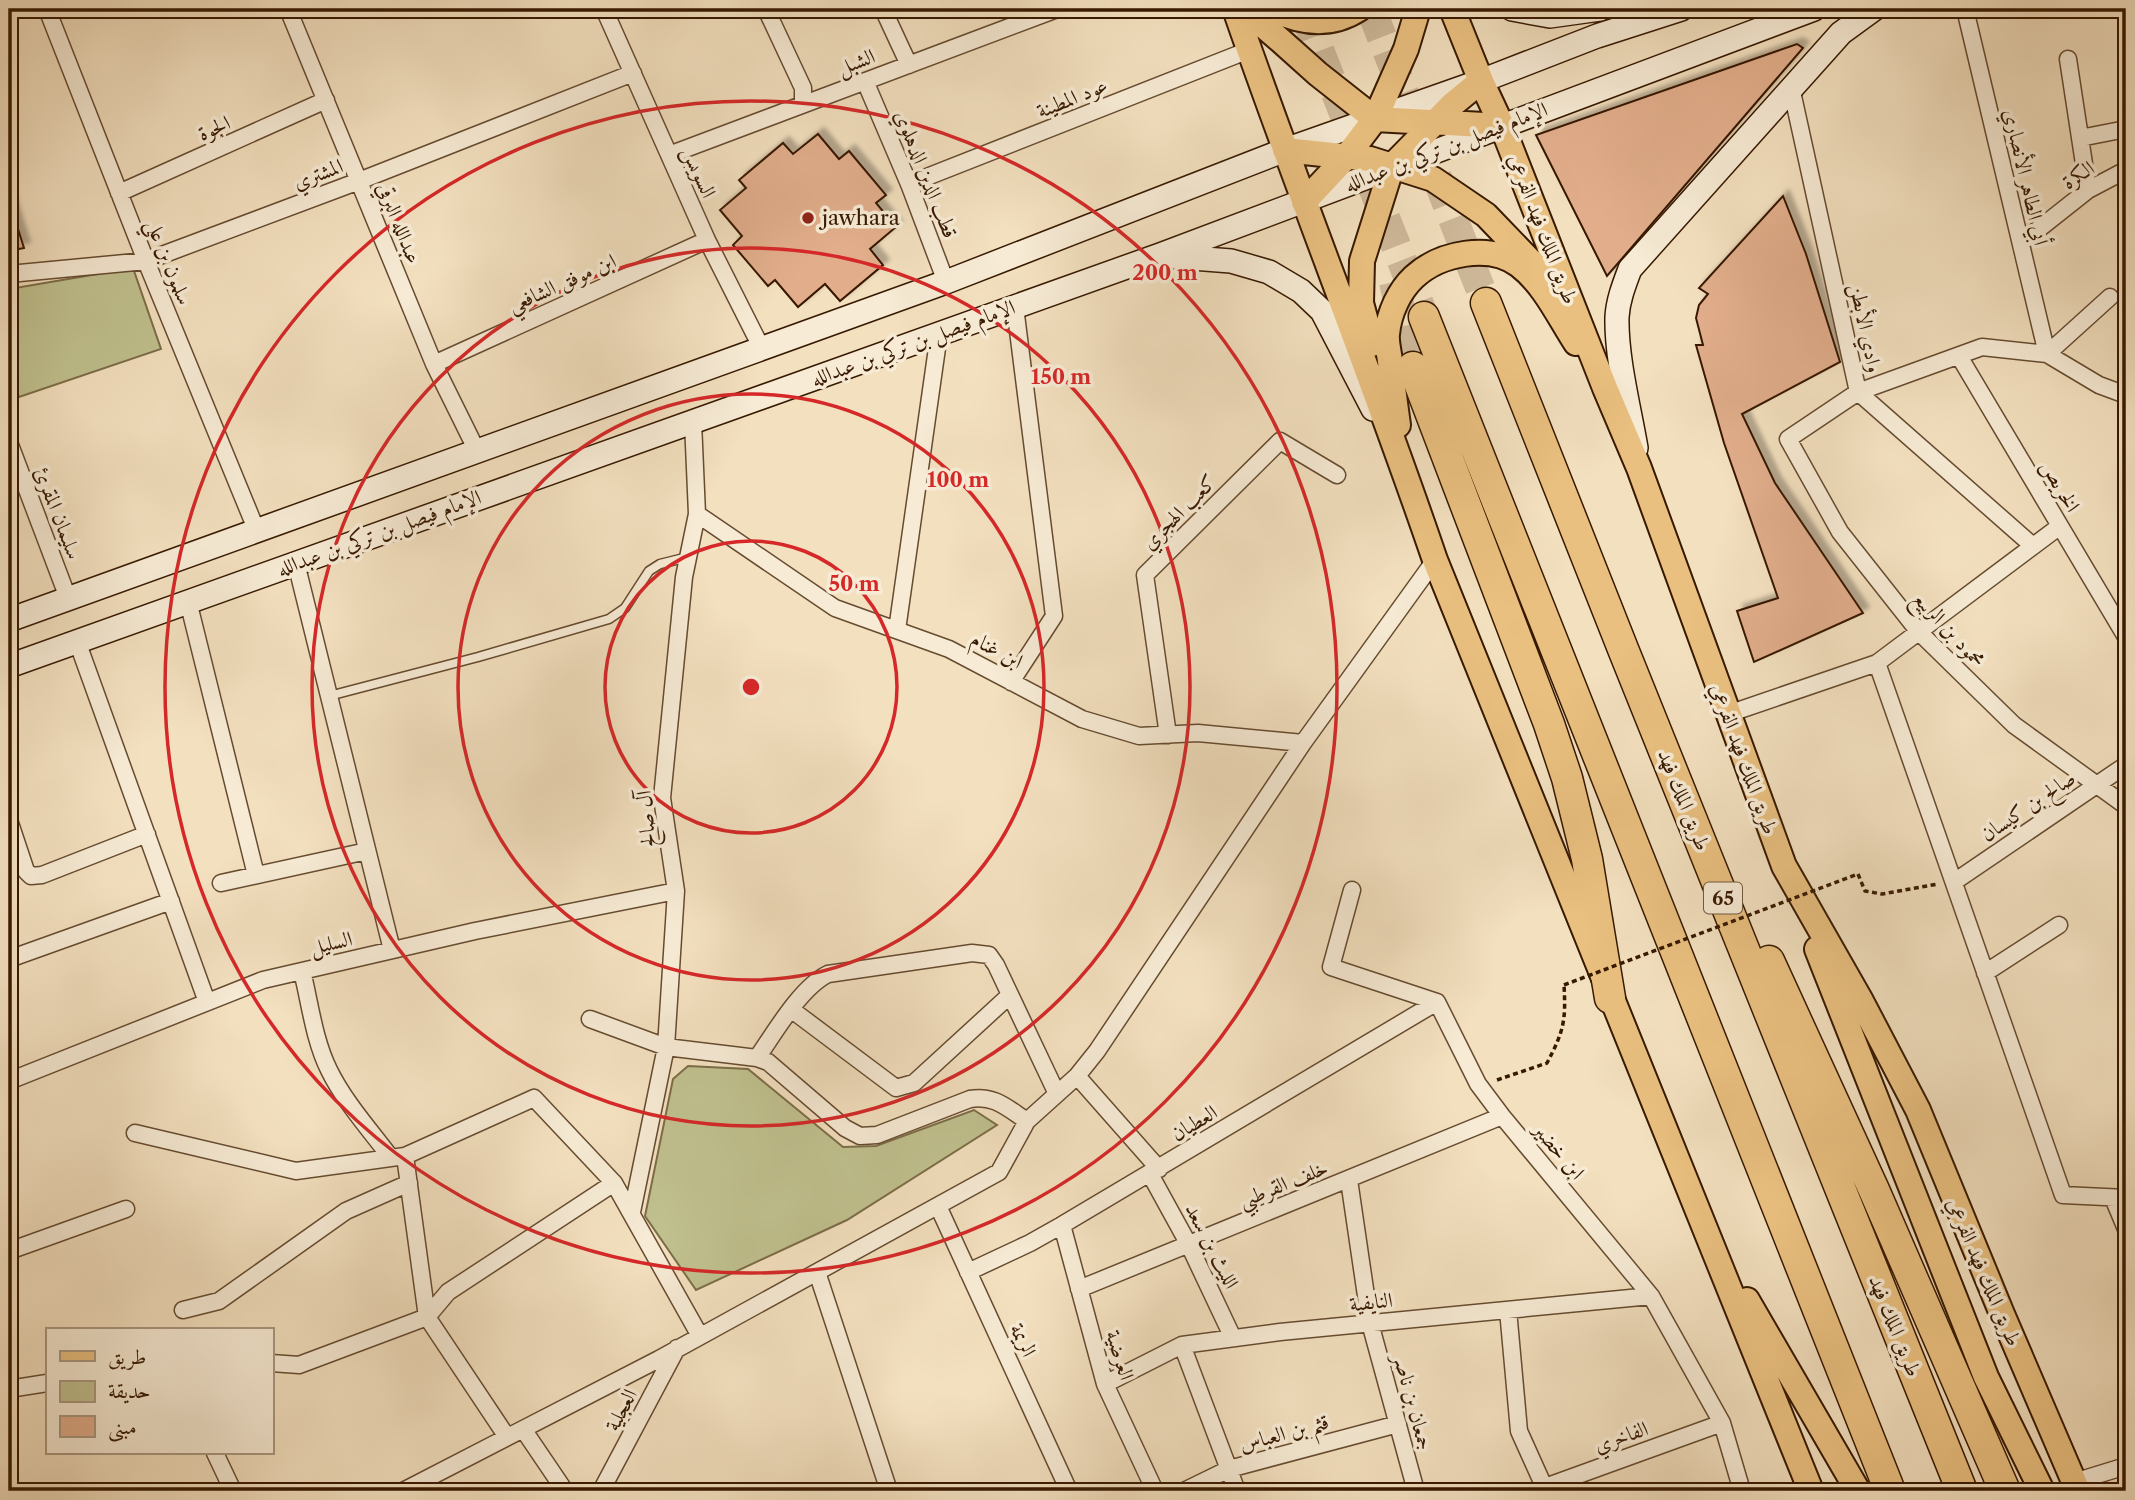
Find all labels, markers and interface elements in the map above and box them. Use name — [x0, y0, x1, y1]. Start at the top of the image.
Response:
street label: الشبل — [833, 43, 879, 83]
street label: عود المطينة — [1033, 72, 1111, 124]
street label: الإمام فيصل بن تركي بن عبدالله — [1341, 96, 1553, 202]
street label: قطب الدين الدهلوي — [886, 106, 963, 243]
street label: أبي الطاهر الأنصاري — [1994, 106, 2056, 249]
street label: الجوة — [194, 109, 234, 147]
street label: السويس — [675, 142, 722, 202]
street label: طريق الملك فهد الفرعي — [1499, 150, 1584, 309]
street label: المشتري — [289, 153, 348, 198]
street label: الكرة — [2057, 155, 2099, 195]
street label: عبدالله البرقي — [367, 179, 427, 269]
place label: jawhara — [818, 205, 901, 230]
marker: jawhara — [800, 210, 816, 226]
street label: سلمون بن علي — [134, 215, 198, 311]
street label: ابن موفق الشافعي — [504, 248, 622, 324]
text: 200 m — [1132, 260, 1198, 285]
street label: وادي الأبطن — [1841, 281, 1890, 376]
street label: الإمام فيصل بن تركي بن عبدالله — [807, 294, 1020, 397]
text: 150 m — [1031, 364, 1091, 389]
street label: الخريص — [2033, 455, 2086, 517]
street label: سليمان المقرئ — [29, 463, 87, 563]
text: 100 m — [927, 467, 989, 492]
street label: كعب الهجري — [1136, 469, 1224, 557]
street label: الإمام فيصل بن تركي بن عبدالله — [273, 484, 486, 587]
text: 50 m — [828, 571, 880, 596]
street label: محمود بن الربيع — [1903, 585, 1991, 677]
street label: ابن غنام — [964, 626, 1028, 679]
centre of rings — [739, 675, 763, 699]
street label: طريق الملك فهد الفرعي — [1701, 680, 1783, 839]
street label: طريق الملك فهد — [1652, 745, 1716, 855]
street label: صالح بن كيسان — [1976, 765, 2083, 851]
street label: آل صالح — [630, 787, 666, 848]
road number: 65 — [1704, 882, 1742, 914]
street label: السليل — [307, 926, 355, 962]
street label: العطيان — [1166, 1099, 1221, 1146]
street label: ابن خضير — [1527, 1116, 1590, 1184]
street label: خلف القرطبي — [1234, 1154, 1334, 1220]
street label: طريق الملك فهد الفرعي — [1937, 1194, 2027, 1352]
street label: الليث بن سعد — [1180, 1199, 1245, 1293]
street label: طريق الملك فهد — [1863, 1271, 1927, 1381]
street label: النايفية — [1348, 1287, 1394, 1317]
street label: الريمة — [1004, 1319, 1042, 1361]
street label: العرضية — [1100, 1327, 1140, 1383]
legend — [46, 1328, 273, 1454]
text: طريق — [108, 1344, 146, 1370]
street label: جمعان بن ناصر — [1386, 1349, 1438, 1453]
text: حديقة — [108, 1378, 151, 1404]
street label: العجلية — [599, 1384, 642, 1435]
street label: قثم بن العباس — [1236, 1409, 1334, 1465]
text: مبنى — [108, 1414, 137, 1442]
street label: الفاخري — [1590, 1415, 1653, 1462]

